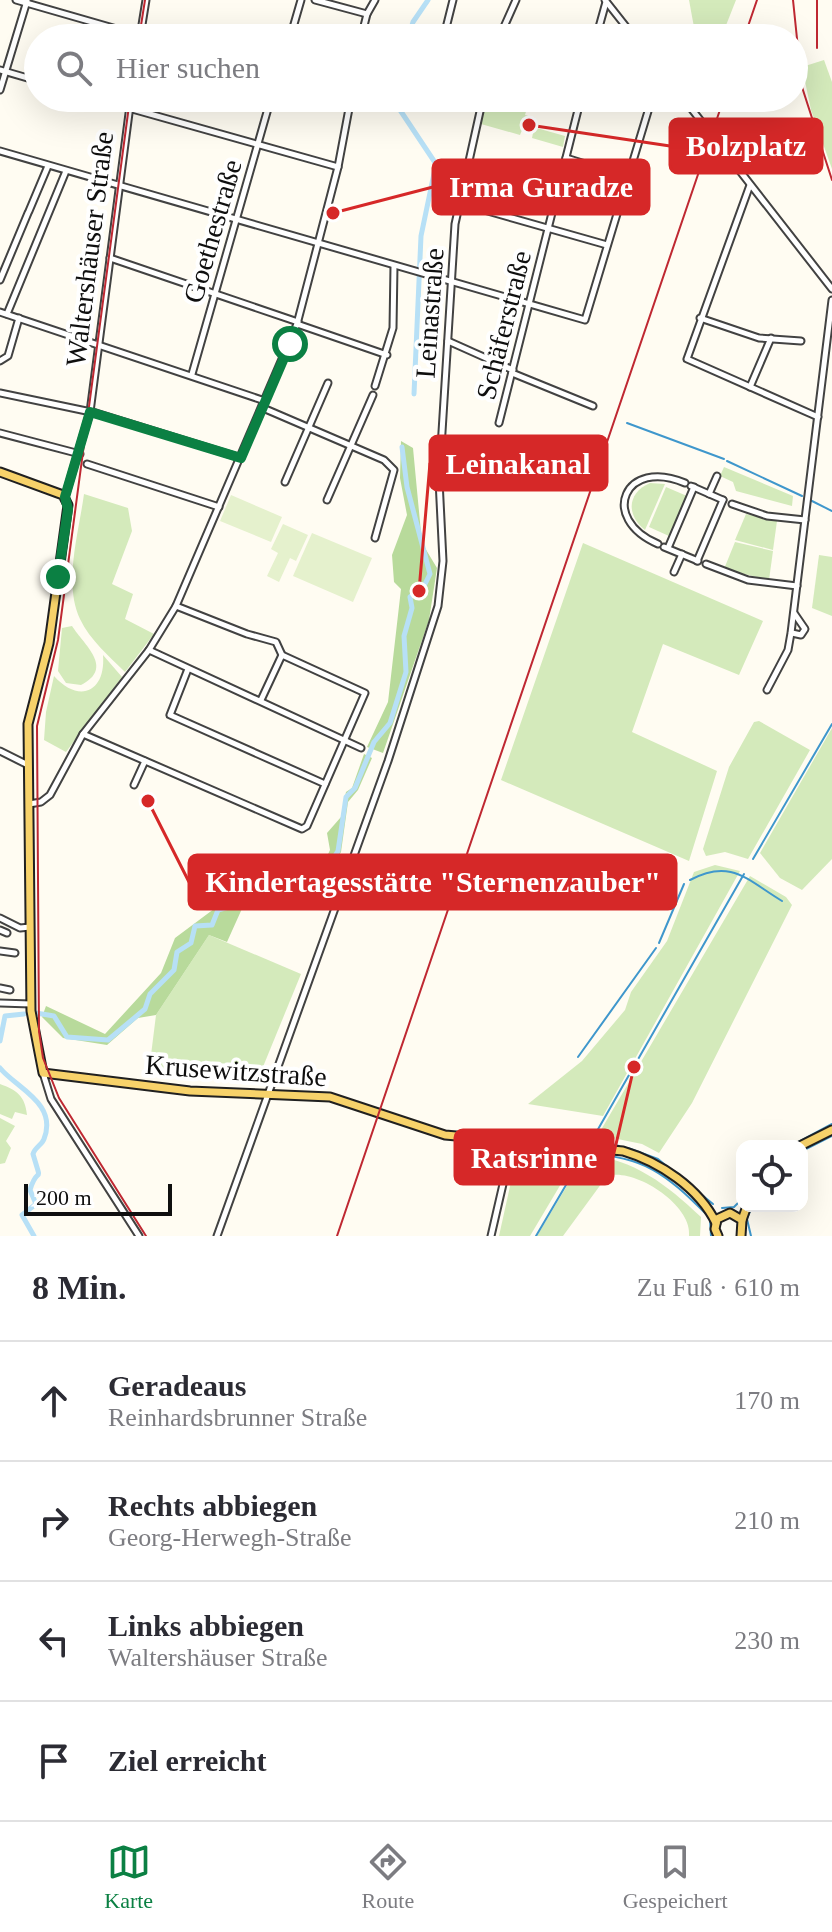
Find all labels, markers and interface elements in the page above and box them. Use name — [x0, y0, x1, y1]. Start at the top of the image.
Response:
search box — [24, 24, 808, 112]
icon: search — [52, 46, 96, 90]
text: Hier suchen — [116, 51, 260, 84]
callout: Bolzplatz — [670, 119, 822, 173]
text: Bolzplatz — [686, 129, 806, 162]
street label: Waltershäuser Straße — [60, 130, 119, 368]
street label: Goethestraße — [177, 156, 248, 306]
callout: Irma Guradze — [433, 160, 649, 214]
text: Irma Guradze — [449, 170, 633, 203]
street label: Leinastraße — [409, 247, 450, 379]
street label: Schäferstraße — [470, 247, 537, 403]
route start — [272, 326, 308, 362]
callout: Leinakanal — [430, 436, 607, 490]
text: Leinakanal — [445, 447, 591, 480]
route end — [40, 559, 76, 595]
callout: Kindertagesstätte "Sternenzauber" — [189, 855, 676, 909]
text: Kindertagesstätte "Sternenzauber" — [205, 865, 661, 898]
street label: Krusewitzstraße — [144, 1049, 328, 1092]
callout: Ratsrinne — [455, 1130, 613, 1184]
map controls — [736, 1140, 808, 1212]
button: locate — [736, 1140, 808, 1212]
text: Ratsrinne — [471, 1141, 597, 1174]
scale bar — [24, 1180, 172, 1216]
text: 200 m — [36, 1185, 92, 1210]
text: 8 Min. — [32, 1269, 126, 1306]
text: Zu Fuß · 610 m — [637, 1273, 800, 1302]
text: Geradeaus — [108, 1369, 246, 1402]
icon: ahead — [32, 1379, 76, 1423]
text: 170 m — [734, 1386, 800, 1415]
text: Reinhardsbrunner Straße — [108, 1403, 367, 1432]
text: Rechts abbiegen — [108, 1489, 317, 1522]
icon: right — [32, 1499, 76, 1543]
text: 210 m — [734, 1506, 800, 1535]
text: Georg-Herwegh-Straße — [108, 1523, 352, 1552]
text: Links abbiegen — [108, 1609, 304, 1642]
icon: left — [32, 1619, 76, 1663]
text: 230 m — [734, 1626, 800, 1655]
text: Waltershäuser Straße — [108, 1643, 328, 1672]
icon: arrive — [32, 1739, 76, 1783]
text: Ziel erreicht — [108, 1744, 267, 1777]
tab: Karte — [104, 1840, 153, 1914]
tab: Route — [362, 1840, 414, 1914]
tab: Gespeichert — [623, 1840, 728, 1914]

